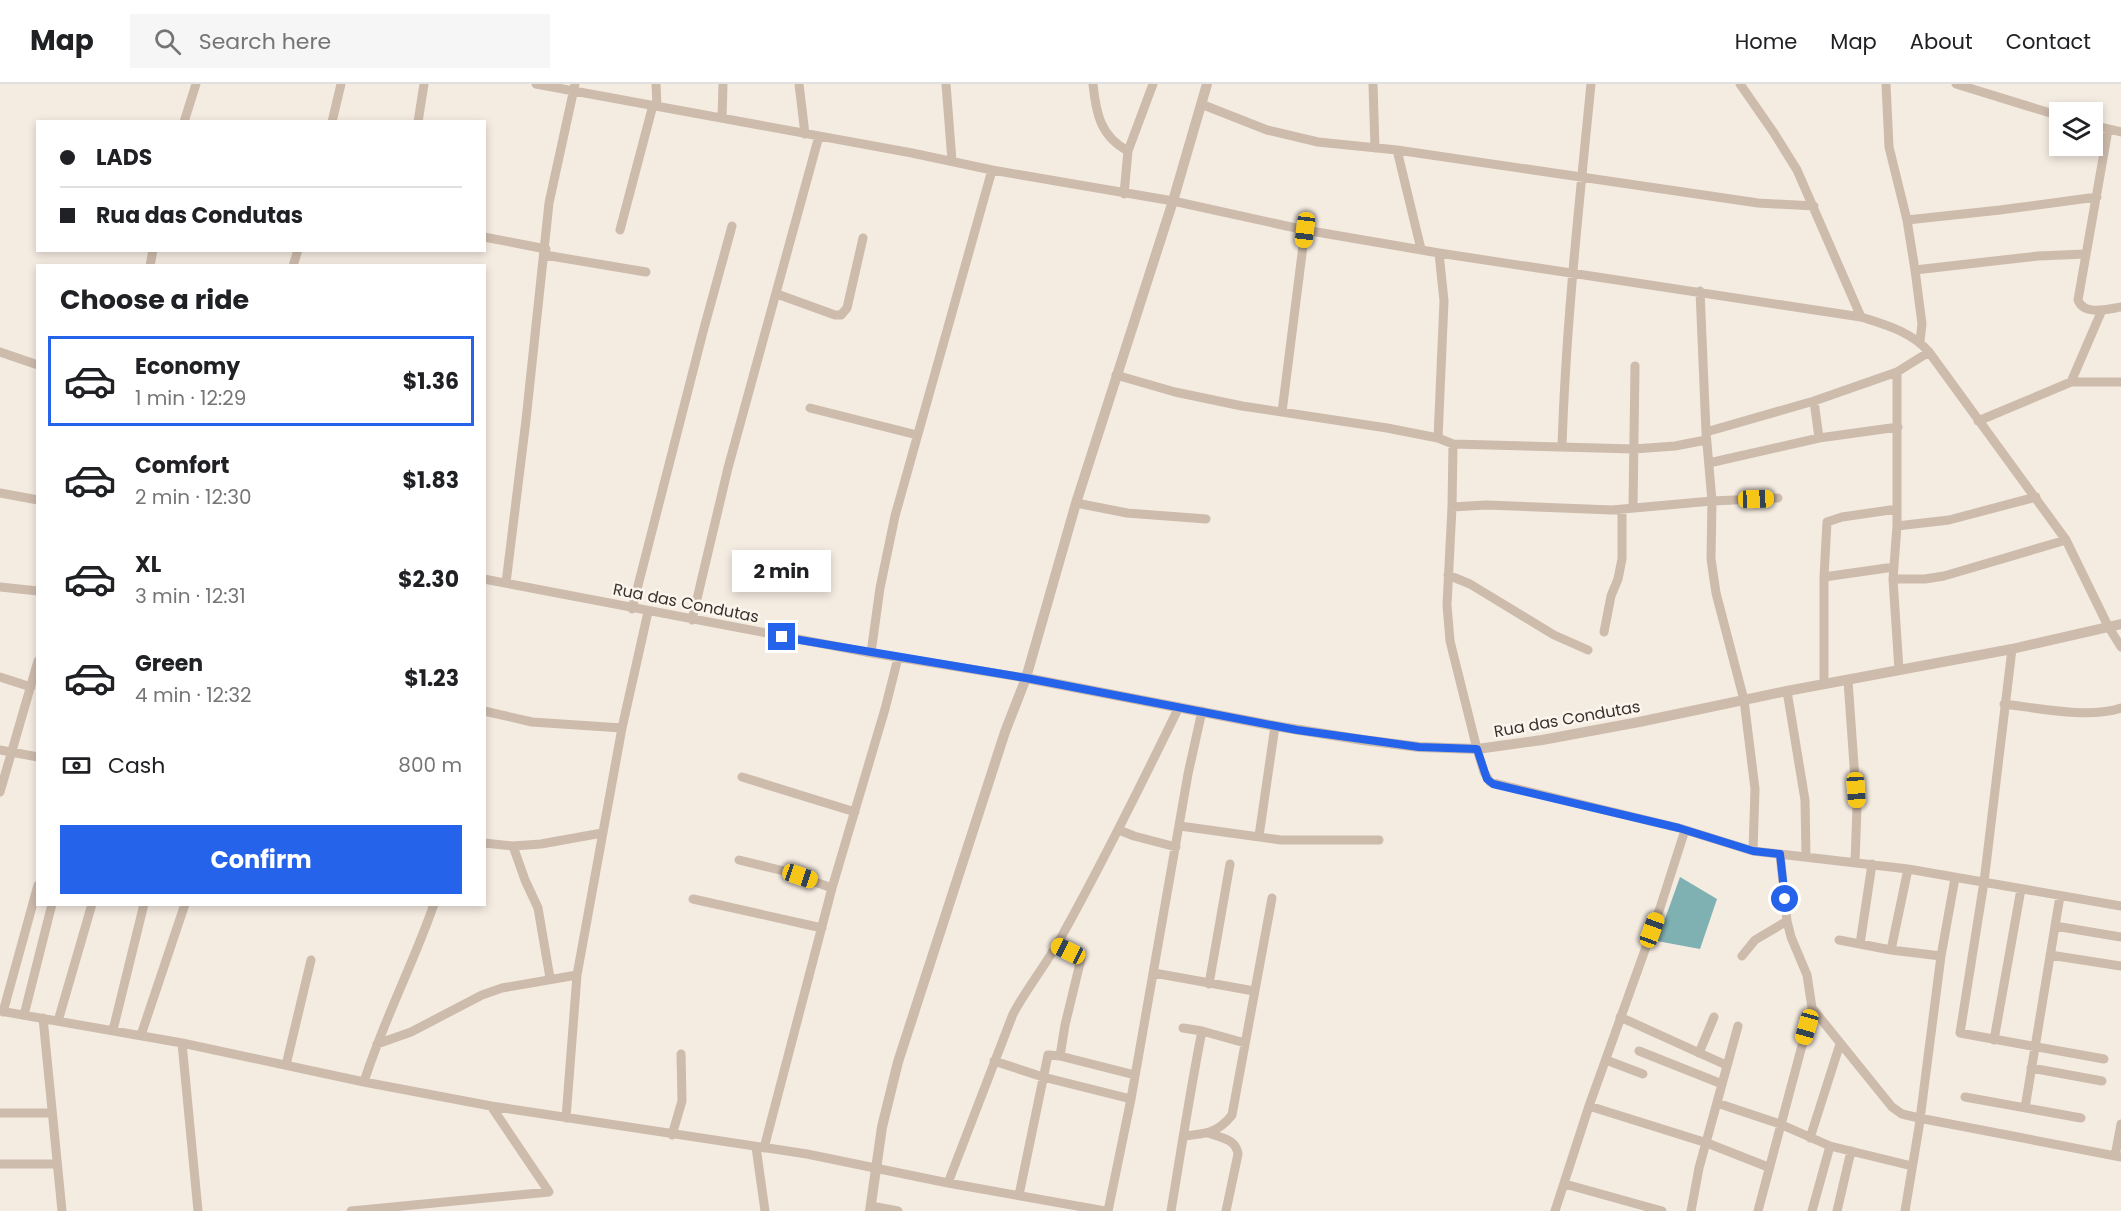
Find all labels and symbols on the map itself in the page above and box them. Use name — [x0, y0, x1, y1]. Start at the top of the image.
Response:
car — [1294, 211, 1316, 249]
car — [1738, 489, 1774, 509]
callout: 2 min — [732, 550, 832, 592]
street label: Rua das Condutas — [611, 578, 761, 628]
route end — [768, 623, 795, 650]
street label: Rua das Condutas — [1492, 695, 1642, 743]
car — [1846, 771, 1866, 809]
car — [780, 862, 820, 890]
route start — [1771, 885, 1798, 912]
car — [1637, 910, 1667, 950]
car — [1048, 935, 1088, 967]
car — [1793, 1007, 1821, 1047]

